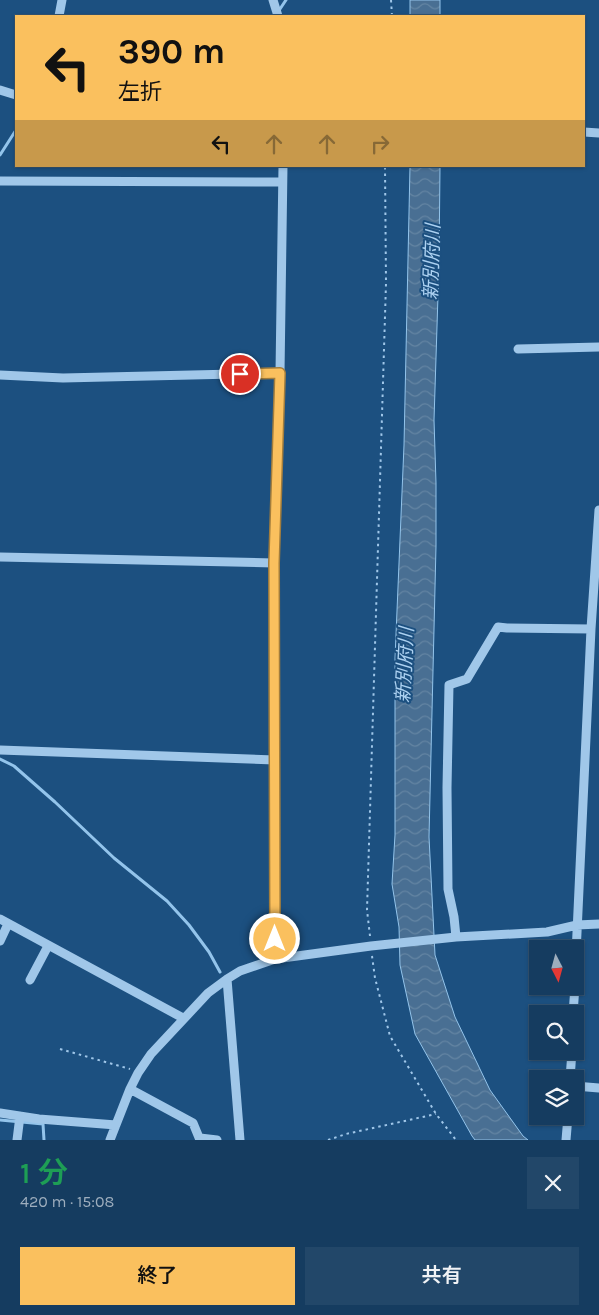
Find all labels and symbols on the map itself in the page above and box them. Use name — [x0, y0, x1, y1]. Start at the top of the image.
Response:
water label: 新別府川 — [420, 222, 444, 300]
pin — [219, 353, 261, 395]
water label: 新別府川 — [392, 625, 418, 704]
position arrow — [248, 912, 300, 964]
north arrow — [529, 940, 584, 995]

